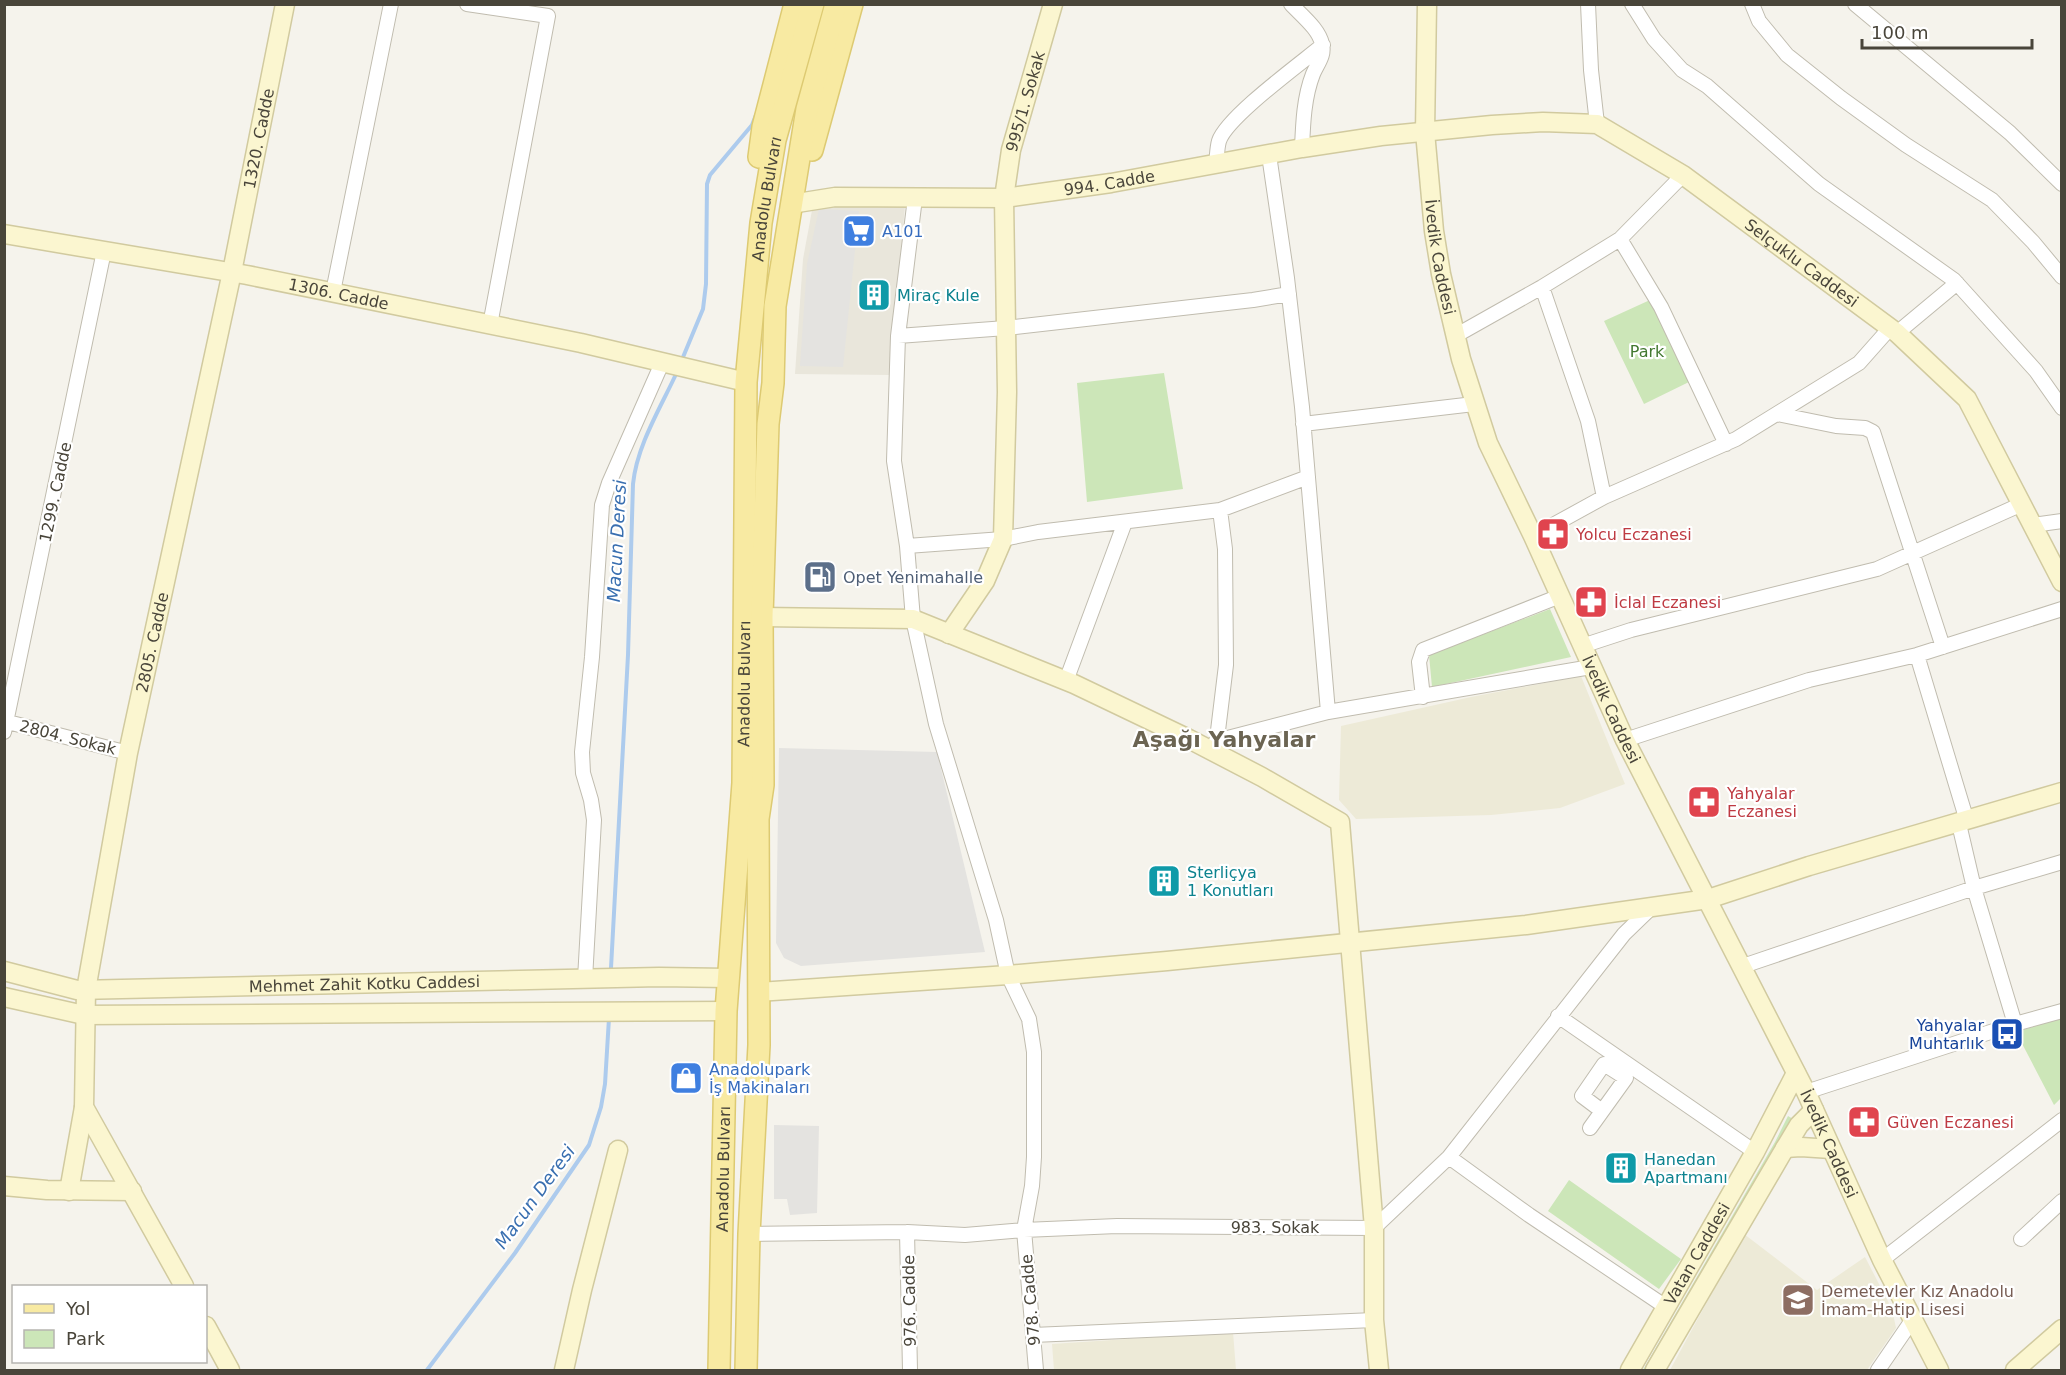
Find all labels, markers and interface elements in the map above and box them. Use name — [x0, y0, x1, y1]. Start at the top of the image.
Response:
scale bar — [1862, 12, 2032, 50]
text: 100 m — [1871, 22, 1929, 43]
street label: 995/1. Sokak — [1002, 48, 1049, 154]
street label: 1320. Cadde — [240, 87, 278, 190]
street label: Anadolu Bulvarı — [748, 134, 786, 262]
street label: 994. Cadde — [1063, 166, 1156, 200]
street label: İvedik Caddesi — [1421, 198, 1459, 317]
supermarket icon: A101 — [841, 213, 877, 249]
street label: Selçuklu Caddesi — [1741, 215, 1862, 311]
place label: A101 — [882, 222, 923, 241]
street label: 1306. Cadde — [287, 275, 390, 314]
building icon: Miraç Kule — [856, 277, 892, 313]
place label: Miraç Kule — [897, 286, 980, 305]
park label: Park — [1630, 342, 1665, 361]
street label: 1299. Cadde — [36, 440, 75, 544]
water label: Macun Deresi — [603, 479, 630, 603]
pharmacy icon: Yolcu Eczanesi — [1535, 516, 1571, 552]
place label: Yolcu Eczanesi — [1575, 525, 1692, 544]
fuel station icon: Opet Yenimahalle — [802, 559, 838, 595]
place label: Opet Yenimahalle — [843, 568, 983, 587]
pharmacy icon: İclal Eczanesi — [1573, 584, 1609, 620]
street label: 2805. Cadde — [132, 591, 172, 694]
place label: İclal Eczanesi — [1614, 593, 1721, 612]
street label: Anadolu Bulvarı — [734, 620, 754, 747]
street label: İvedik Caddesi — [1578, 652, 1644, 767]
street label: 2804. Sokak — [18, 716, 119, 759]
district label: Aşağı Yahyalar — [1133, 727, 1316, 752]
pharmacy icon: Yahyalar Eczanesi — [1686, 784, 1722, 820]
place label: Yahyalar Eczanesi — [1726, 784, 1797, 821]
building icon: Sterliçya 1 Konutları — [1146, 863, 1182, 899]
place label: Sterliçya 1 Konutları — [1187, 863, 1274, 900]
street label: Mehmet Zahit Kotku Caddesi — [249, 972, 480, 996]
place label: Yahyalar Muhtarlık — [1909, 1016, 1985, 1053]
bus stop icon: Yahyalar Muhtarlık — [1989, 1016, 2025, 1052]
shop icon: Anadolupark İş Makinaları — [668, 1060, 704, 1096]
place label: Anadolupark İş Makinaları — [709, 1060, 811, 1097]
street label: İvedik Caddesi — [1796, 1087, 1862, 1201]
pharmacy icon: Güven Eczanesi — [1846, 1104, 1882, 1140]
street label: Anadolu Bulvarı — [713, 1106, 734, 1232]
place label: Güven Eczanesi — [1887, 1113, 2014, 1132]
water label: Macun Deresi — [490, 1141, 579, 1253]
building icon: Hanedan Apartmanı — [1603, 1150, 1639, 1186]
place label: Hanedan Apartmanı — [1644, 1150, 1728, 1187]
street label: Vatan Caddesi — [1660, 1199, 1734, 1309]
street label: 983. Sokak — [1231, 1218, 1320, 1237]
street label: 978. Cadde — [1017, 1253, 1044, 1347]
street label: 976. Cadde — [899, 1255, 920, 1347]
school or university icon: Demetevler Kız Anadolu İmam-Hatip Lisesi — [1780, 1282, 1816, 1318]
place label: Demetevler Kız Anadolu İmam-Hatip Lisesi — [1821, 1282, 2014, 1319]
legend — [12, 1285, 207, 1363]
text: Yol — [65, 1298, 91, 1319]
text: Park — [66, 1328, 105, 1349]

